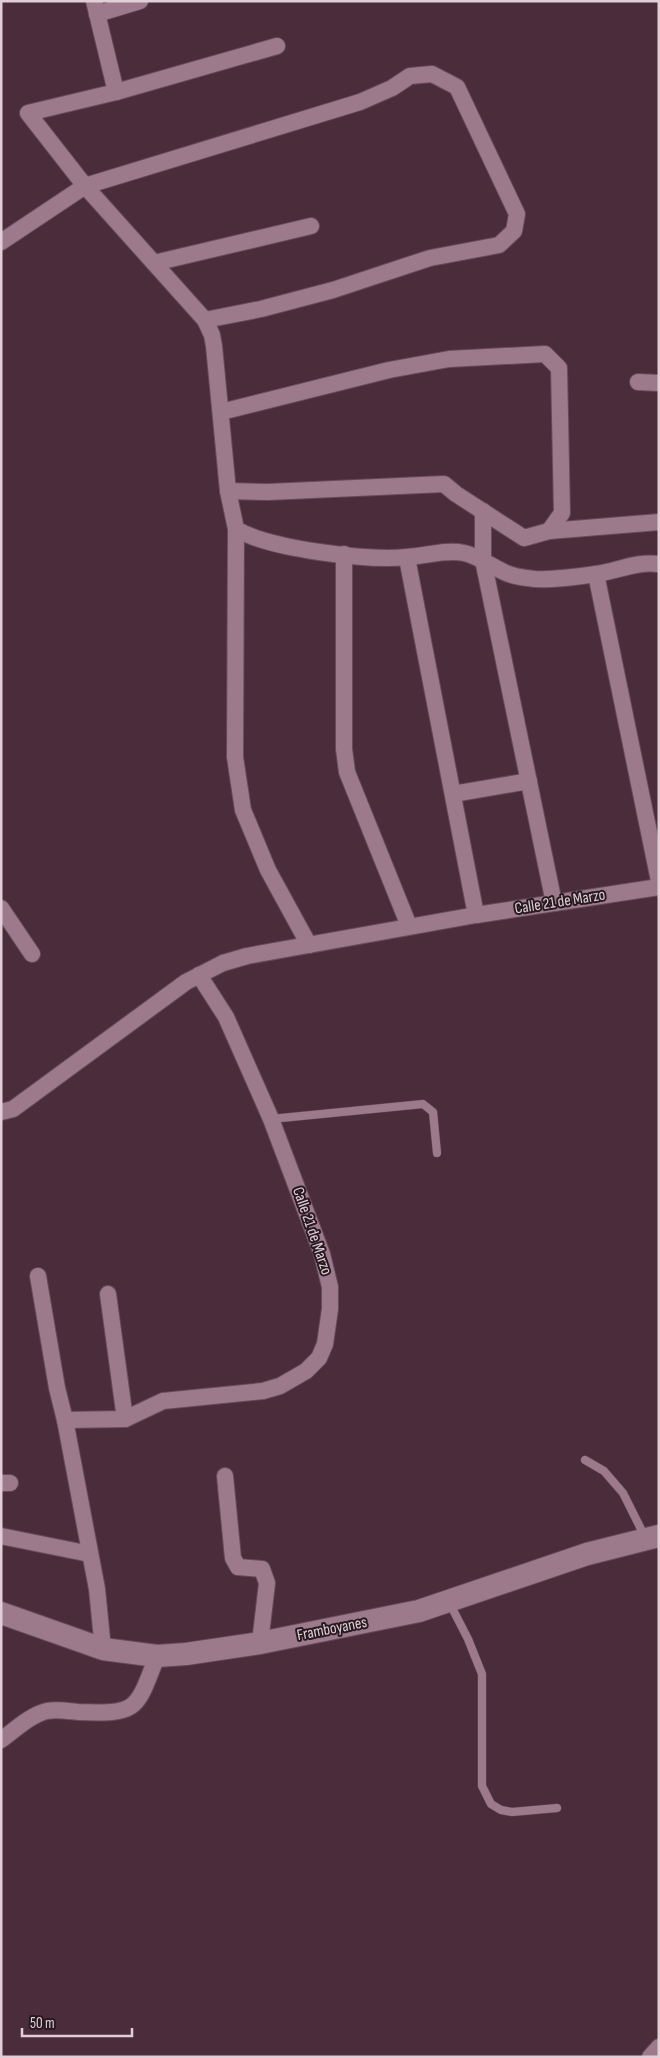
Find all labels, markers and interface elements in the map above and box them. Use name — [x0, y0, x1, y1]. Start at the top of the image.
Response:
street label: Calle 21 de Marzo — [513, 885, 607, 919]
street label: Calle 21 de Marzo — [288, 1185, 336, 1277]
street label: Framboyanes — [295, 1613, 369, 1645]
scale bar — [22, 2006, 132, 2038]
text: 50 m — [30, 2014, 55, 2033]

